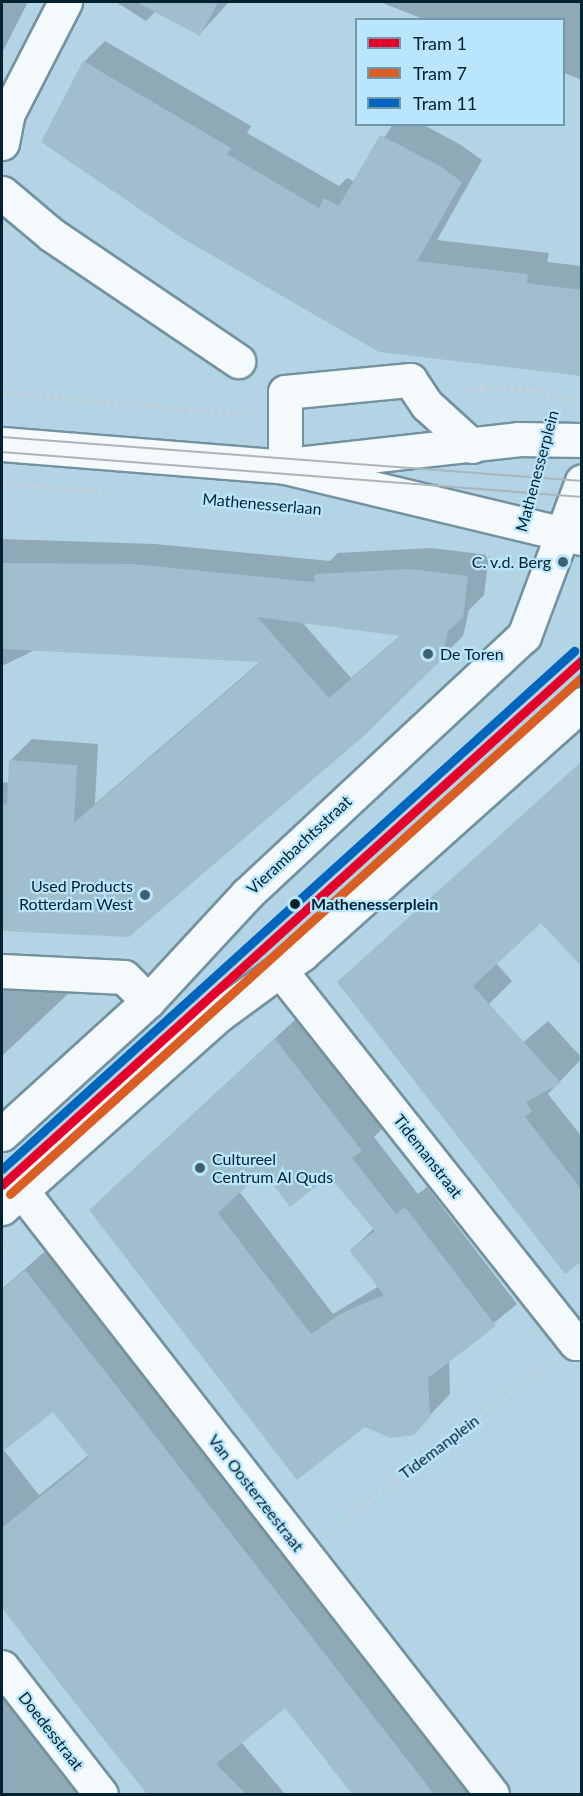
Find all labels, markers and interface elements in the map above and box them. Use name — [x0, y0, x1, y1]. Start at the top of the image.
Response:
legend — [355, 18, 565, 126]
text: Tram 1 — [413, 32, 467, 54]
text: Tram 7 — [413, 62, 467, 84]
text: Tram 11 — [413, 92, 477, 114]
street label: Mathenesserplein — [512, 408, 562, 534]
street label: Mathenesserlaan — [202, 489, 322, 519]
place label: C. v.d. Berg — [471, 552, 551, 572]
marker: C. v.d. Berg — [556, 555, 570, 569]
place label: De Toren — [440, 644, 504, 664]
marker: De Toren — [421, 647, 435, 661]
street label: Vierambachtsstraat — [243, 792, 355, 898]
place label: Used Products Rotterdam West — [19, 876, 133, 914]
marker: Used Products Rotterdam West — [138, 888, 152, 902]
marker: Mathenesserplein — [284, 893, 306, 915]
place label: Mathenesserplein — [311, 894, 438, 914]
street label: Tidemanstraat — [389, 1110, 467, 1202]
place label: Cultureel Centrum Al Quds — [212, 1149, 334, 1187]
marker: Cultureel Centrum Al Quds — [193, 1161, 207, 1175]
street label: Tidemanplein — [395, 1411, 483, 1483]
street label: Van Oosterzeestraat — [204, 1431, 308, 1555]
street label: Doedesstraat — [15, 1688, 87, 1774]

